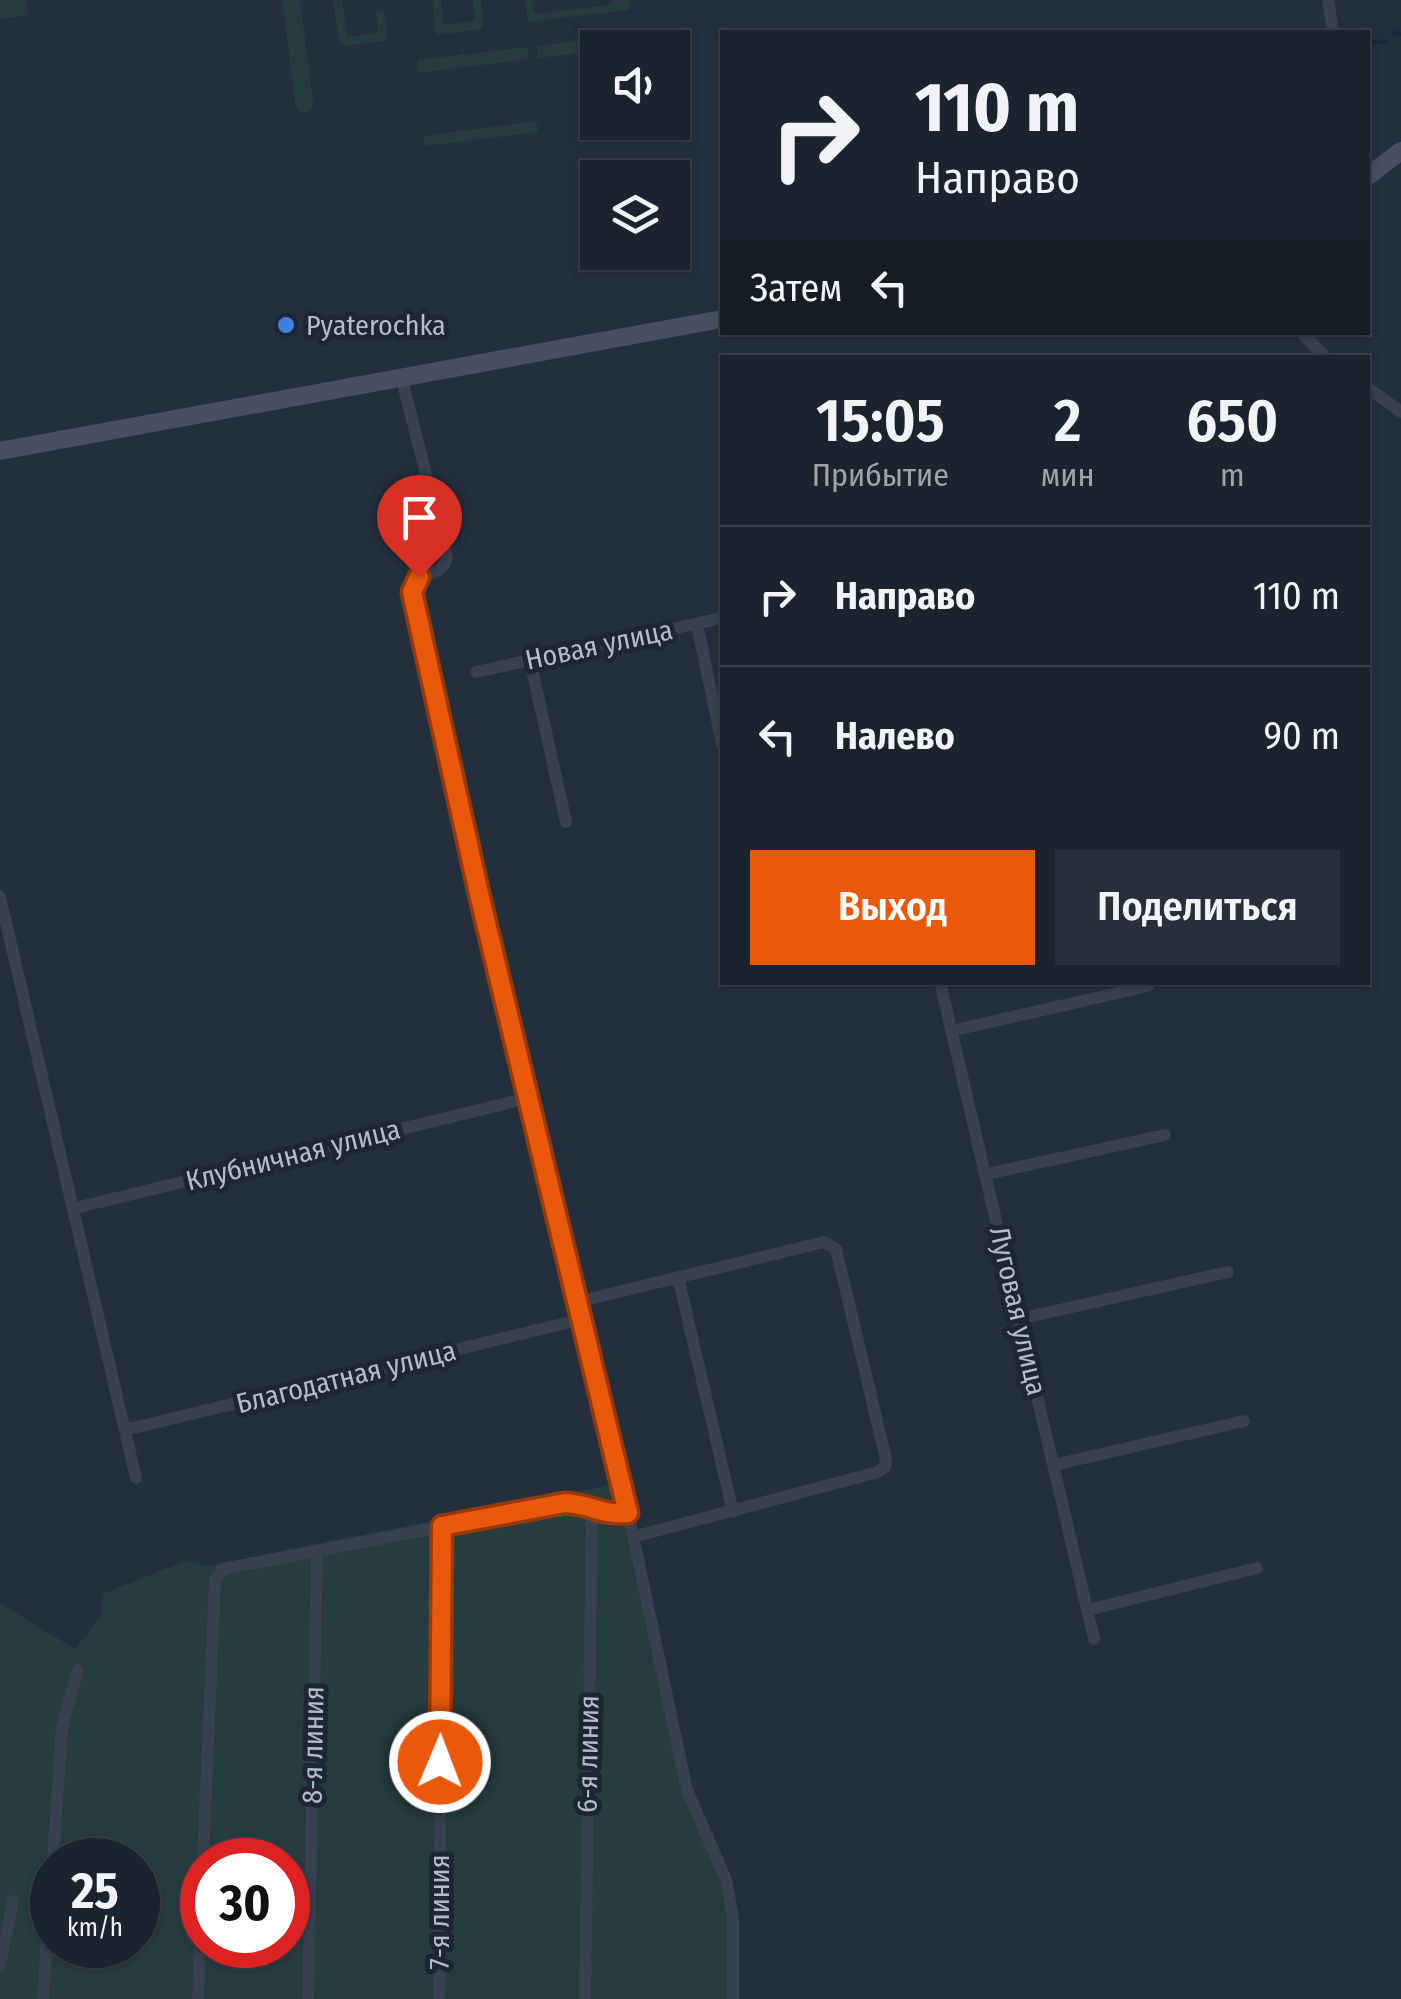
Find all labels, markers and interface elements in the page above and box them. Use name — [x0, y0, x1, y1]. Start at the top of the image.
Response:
map controls — [580, 30, 690, 270]
button: sound — [580, 30, 690, 140]
text: 110 m — [915, 66, 1079, 150]
icon: right — [750, 70, 880, 200]
text: Направо — [915, 151, 1080, 205]
button: layers — [580, 160, 690, 270]
icon: left — [862, 260, 917, 315]
text: Затем — [750, 265, 842, 311]
place label: Pyaterochka — [306, 309, 446, 342]
marker: Pyaterochka — [275, 314, 297, 336]
text: 15:05 — [816, 385, 945, 457]
text: 2 — [1054, 385, 1081, 457]
text: 650 — [1186, 385, 1278, 457]
text: Прибытие — [812, 456, 949, 494]
text: мин — [1041, 456, 1095, 494]
text: m — [1220, 456, 1245, 494]
pin — [377, 475, 462, 578]
icon: arrive — [392, 490, 447, 545]
icon: right — [750, 569, 805, 624]
text: Направо — [835, 573, 975, 619]
text: 110 m — [1253, 573, 1340, 619]
street label: Новая улица — [522, 613, 676, 677]
icon: left — [750, 709, 805, 764]
text: Налево — [835, 713, 955, 759]
text: 90 m — [1264, 713, 1340, 759]
button: Выход — [750, 850, 1035, 965]
button: Поделиться — [1055, 850, 1340, 965]
street label: Клубничная улица — [183, 1112, 403, 1198]
street label: Луговая улица — [983, 1224, 1053, 1398]
street label: Благодатная улица — [233, 1334, 459, 1420]
street label: 8-я линия — [295, 1686, 331, 1804]
street label: 6-я линия — [570, 1695, 606, 1813]
position arrow — [388, 1710, 492, 1814]
speed limit sign: 30 — [180, 1838, 310, 1968]
street label: 7-я линия — [423, 1854, 456, 1970]
text: 25 — [71, 1861, 119, 1921]
text: km/h — [67, 1913, 123, 1943]

